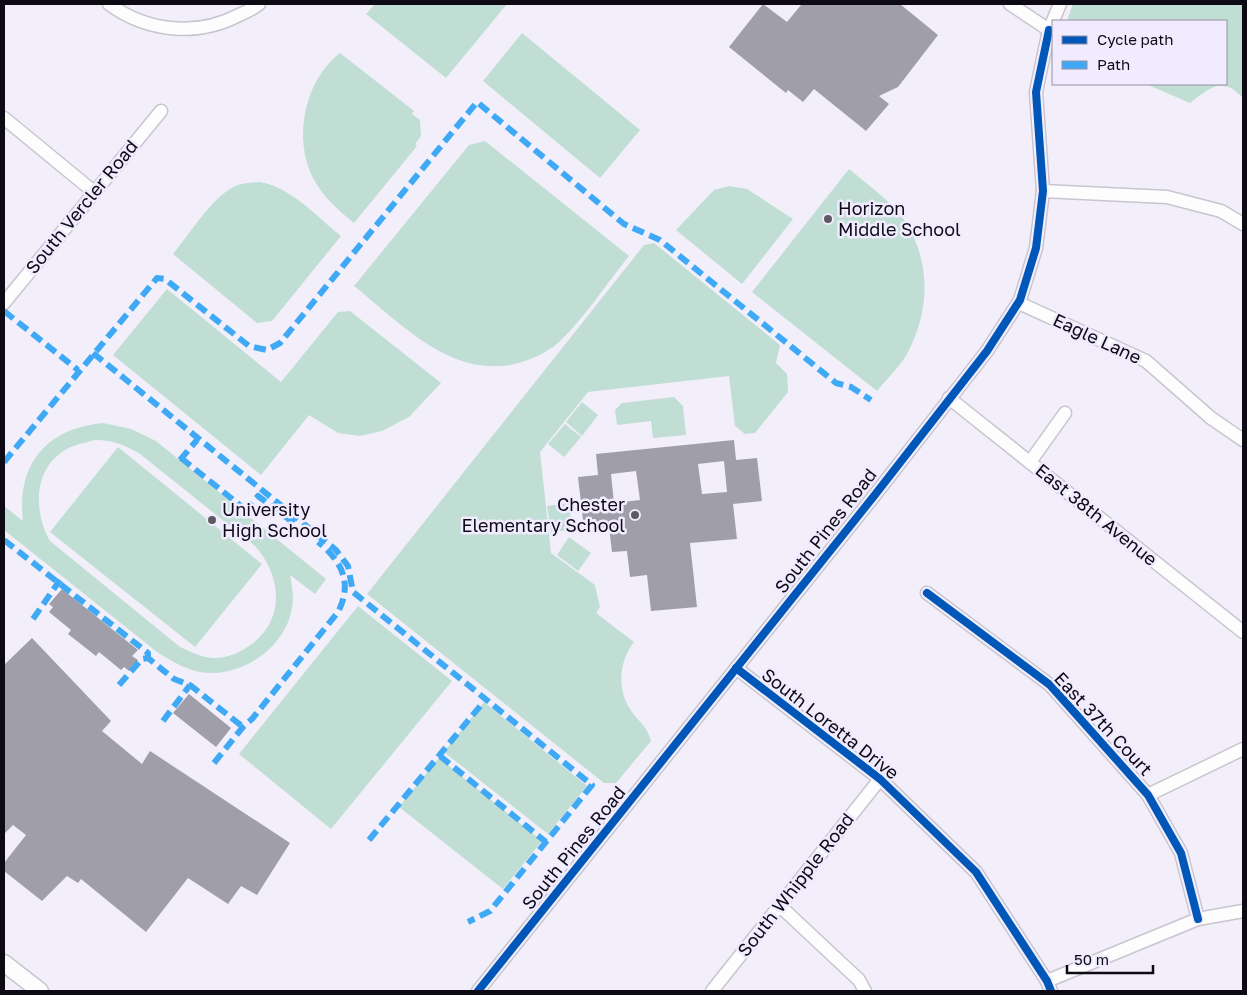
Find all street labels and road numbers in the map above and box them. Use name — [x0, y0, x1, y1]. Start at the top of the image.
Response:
street label: South Vercler Road — [21, 135, 142, 278]
street label: Eagle Lane — [1050, 308, 1145, 368]
street label: East 38th Avenue — [1031, 458, 1162, 570]
street label: South Pines Road — [770, 464, 881, 597]
street label: South Loretta Drive — [758, 663, 903, 783]
street label: East 37th Court — [1050, 667, 1157, 780]
street label: South Pines Road — [517, 781, 630, 913]
street label: South Whipple Road — [732, 808, 858, 960]

